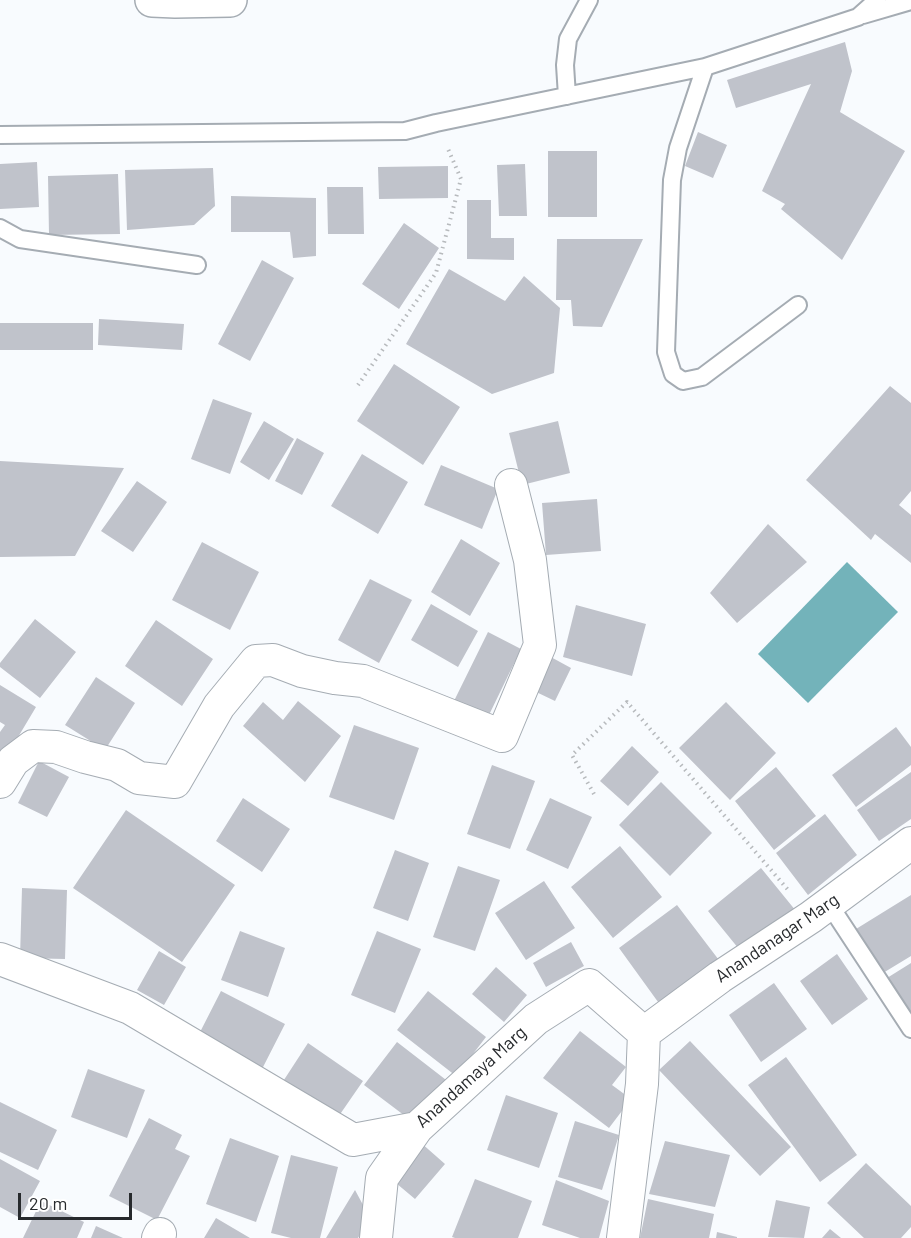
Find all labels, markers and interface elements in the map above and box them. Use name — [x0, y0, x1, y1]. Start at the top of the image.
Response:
street label: Anandanagar Marg — [711, 889, 843, 987]
street label: Anandamaya Marg — [411, 1022, 531, 1132]
scale bar — [21, 1181, 135, 1219]
text: 20 m — [29, 1192, 67, 1214]

